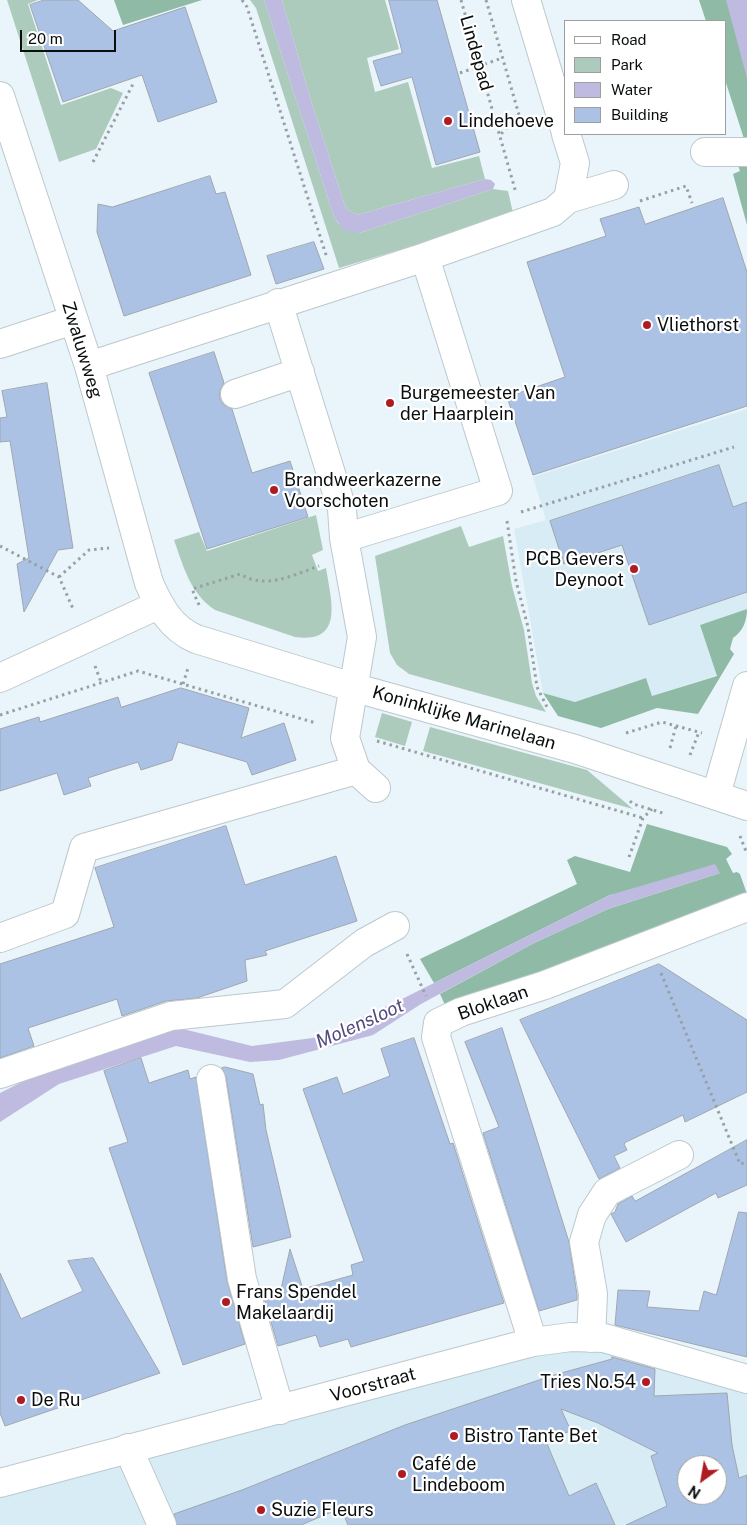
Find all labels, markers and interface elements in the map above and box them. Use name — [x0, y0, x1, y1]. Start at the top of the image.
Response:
street label: Lindepad — [455, 13, 497, 93]
scale bar — [22, 20, 119, 52]
legend — [564, 20, 727, 135]
text: 20 m — [28, 30, 63, 47]
text: Road — [611, 31, 647, 48]
text: Park — [611, 56, 643, 73]
text: Water — [611, 81, 653, 98]
text: Building — [611, 106, 669, 123]
place label: Lindehoeve — [458, 110, 554, 132]
marker: Lindehoeve — [442, 115, 454, 127]
street label: Zwaluwweg — [57, 299, 107, 401]
place label: Vliethorst — [657, 314, 739, 336]
marker: Vliethorst — [641, 319, 653, 331]
place label: Burgemeester Van der Haarplein — [400, 382, 555, 424]
marker: Burgemeester Van der Haarplein — [384, 397, 396, 409]
place label: Brandweerkazerne Voorschoten — [284, 469, 441, 512]
marker: Brandweerkazerne Voorschoten — [268, 484, 280, 496]
place label: PCB Gevers Deynoot — [525, 548, 624, 590]
marker: PCB Gevers Deynoot — [628, 563, 640, 575]
street label: Koninklijke Marinelaan — [370, 681, 558, 755]
street label: Bloklaan — [455, 981, 531, 1025]
water label: Molensloot — [312, 994, 408, 1054]
place label: Frans Spendel Makelaardij — [236, 1281, 357, 1324]
marker: Frans Spendel Makelaardij — [220, 1296, 232, 1308]
street label: Voorstraat — [328, 1363, 418, 1407]
place label: Tries No.54 — [540, 1371, 636, 1393]
marker: Tries No.54 — [640, 1376, 652, 1388]
place label: De Ru — [31, 1389, 81, 1411]
marker: De Ru — [15, 1394, 27, 1406]
place label: Bistro Tante Bet — [464, 1425, 598, 1447]
marker: Bistro Tante Bet — [448, 1430, 460, 1442]
place label: Café de Lindeboom — [412, 1453, 505, 1496]
north arrow — [677, 1455, 727, 1505]
marker: Café de Lindeboom — [396, 1468, 408, 1480]
text: N — [686, 1482, 703, 1502]
place label: Suzie Fleurs — [271, 1499, 374, 1521]
marker: Suzie Fleurs — [255, 1504, 267, 1516]

